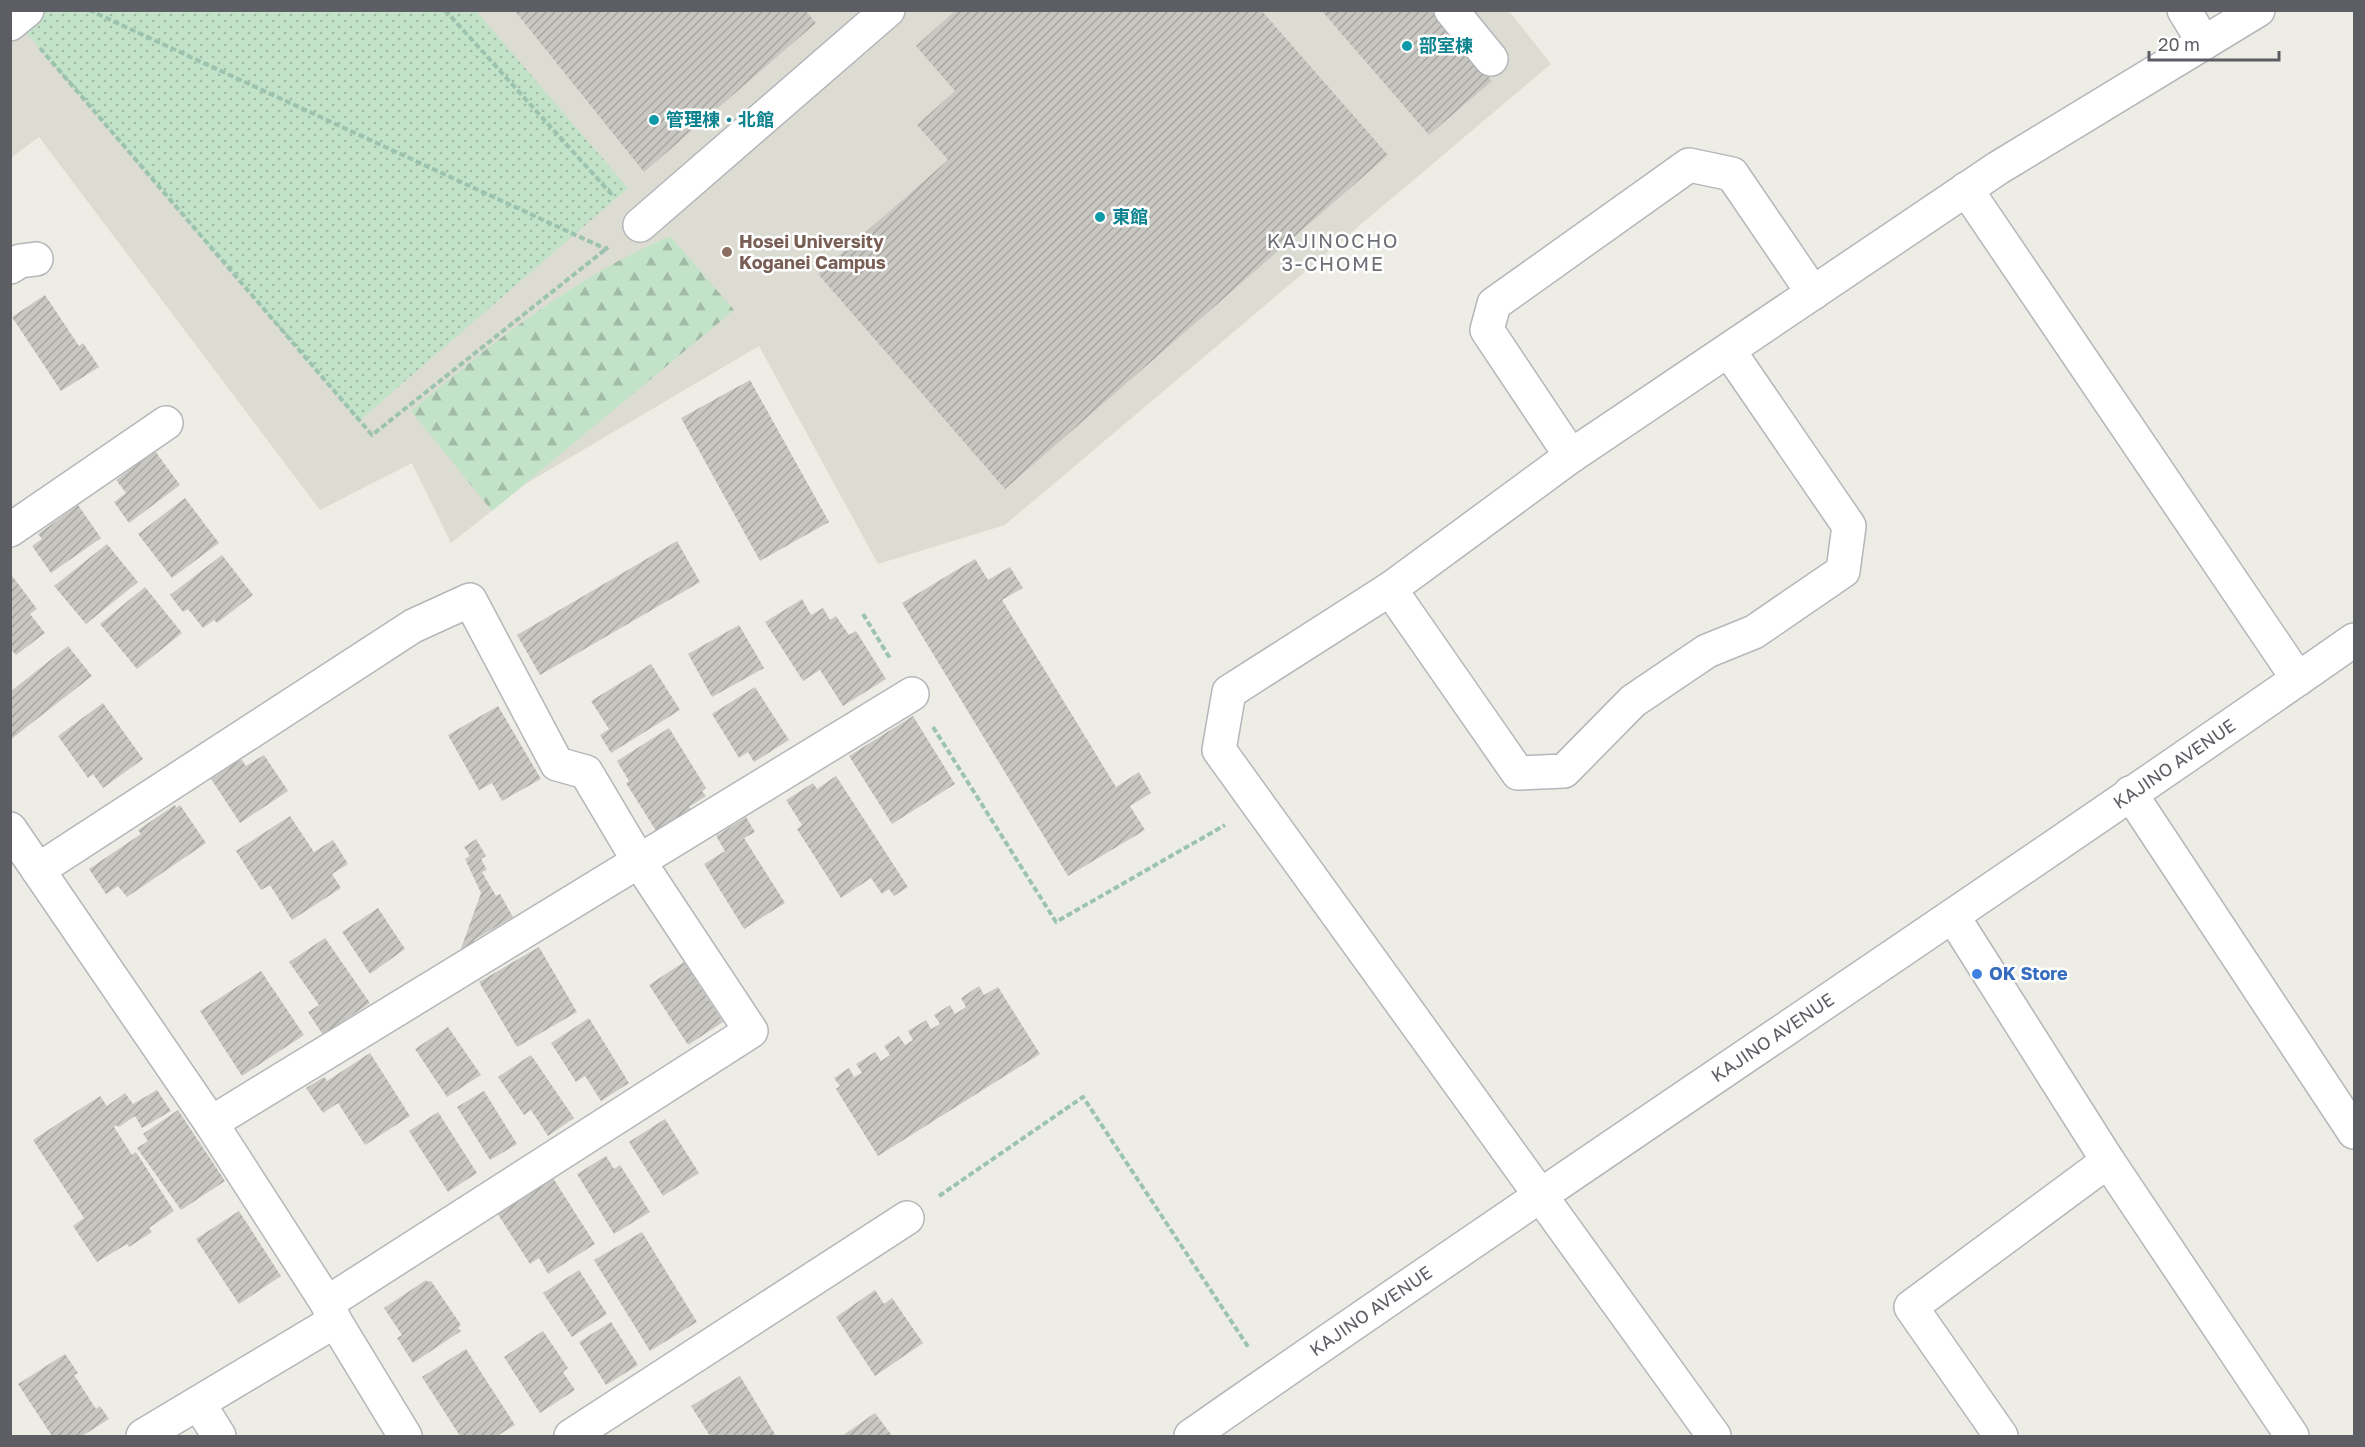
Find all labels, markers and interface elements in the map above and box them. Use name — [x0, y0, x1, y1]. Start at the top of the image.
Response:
scale bar — [2149, 24, 2280, 62]
text: 20 m — [2158, 33, 2200, 55]
place label: 部室棟 — [1419, 34, 1473, 56]
marker: 部室棟 — [1400, 39, 1414, 53]
place label: 管理棟・北館 — [666, 108, 774, 130]
marker: 管理棟・北館 — [647, 113, 661, 127]
place label: 東館 — [1112, 205, 1148, 227]
marker: 東館 — [1093, 210, 1107, 224]
district label: KAJINOCHO 3-CHOME — [1267, 228, 1399, 275]
place label: Hosei University Koganei Campus — [739, 230, 886, 273]
marker: Hosei University Koganei Campus — [720, 245, 734, 259]
street label: KAJINO AVENUE — [2109, 714, 2239, 813]
place label: OK Store — [1989, 962, 2068, 984]
marker: OK Store — [1970, 967, 1984, 981]
street label: KAJINO AVENUE — [1707, 988, 1838, 1086]
street label: KAJINO AVENUE — [1305, 1261, 1436, 1360]

